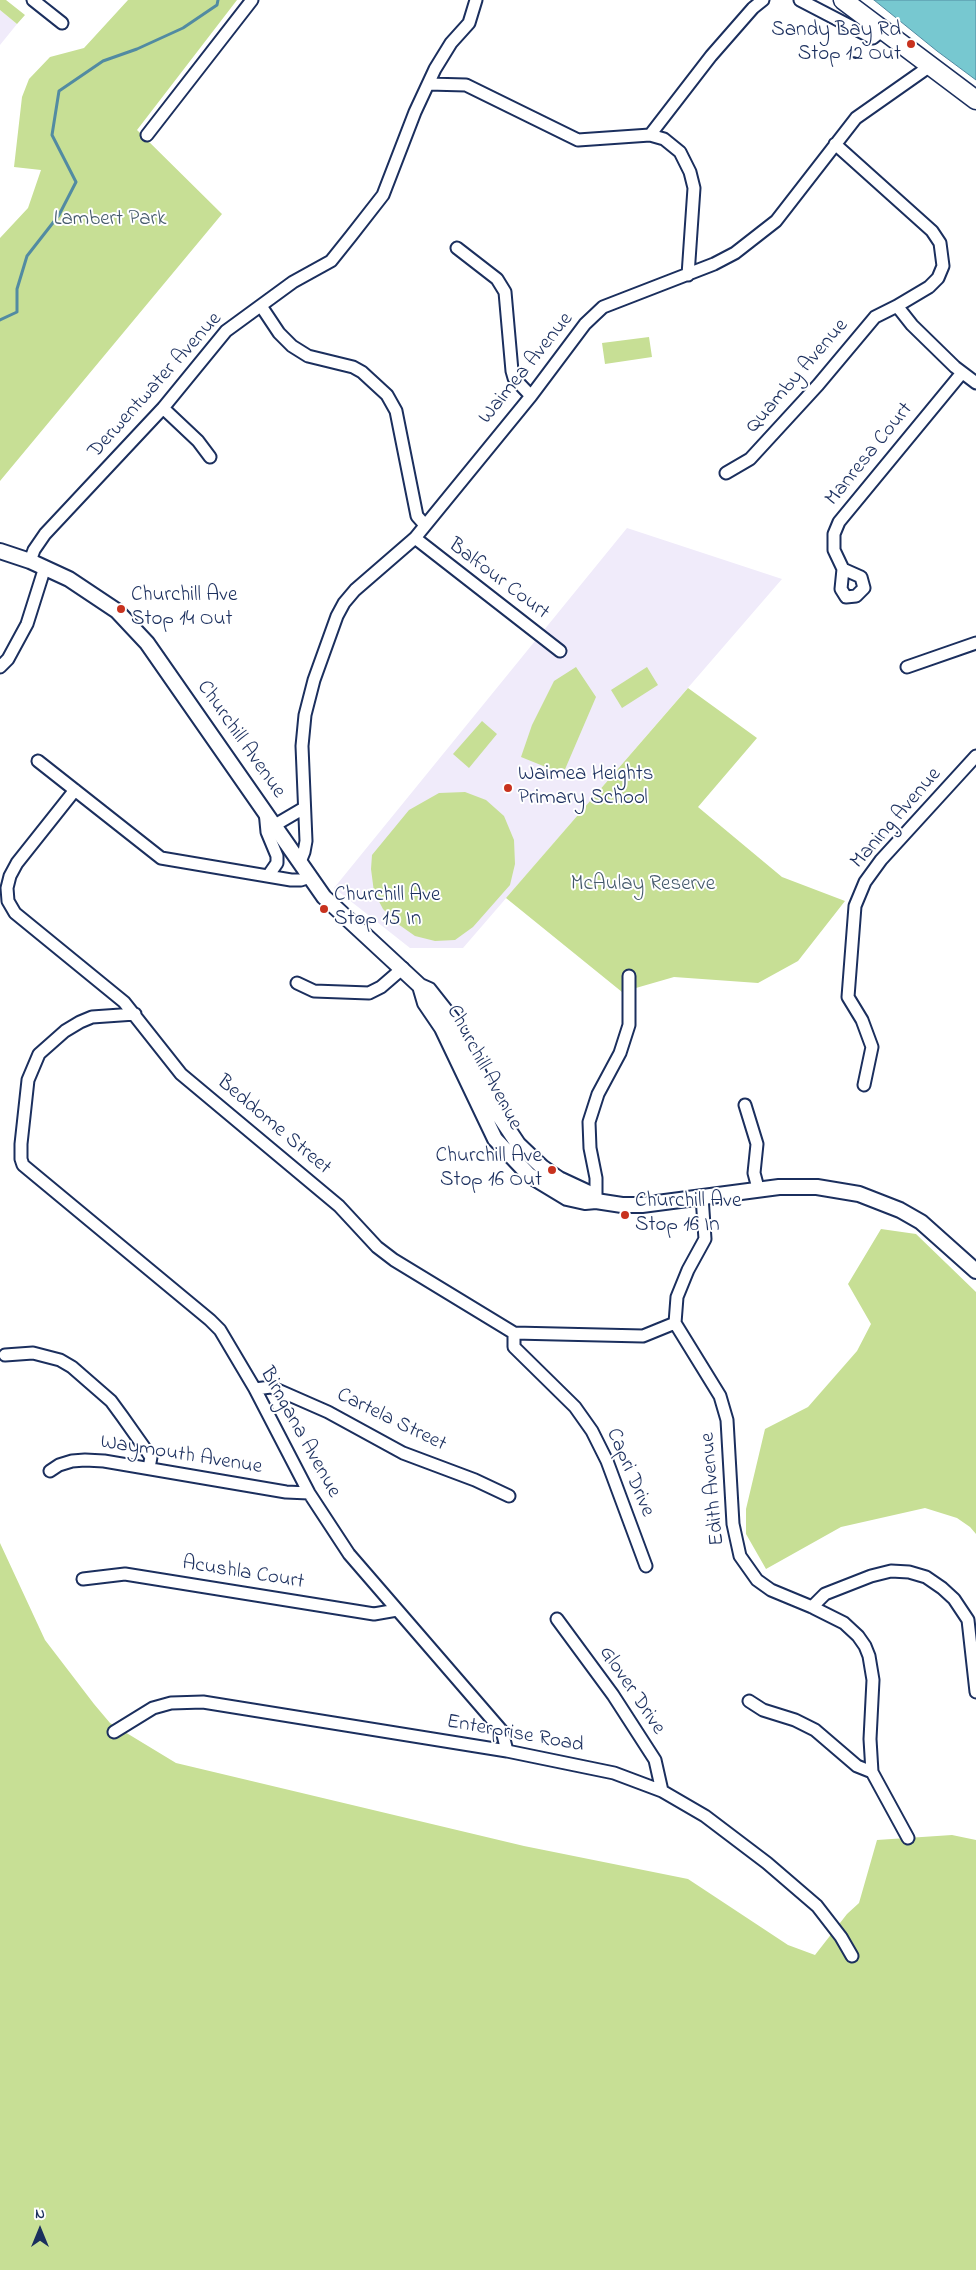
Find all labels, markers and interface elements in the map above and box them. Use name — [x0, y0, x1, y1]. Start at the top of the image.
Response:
place label: Sandy Bay Rd Stop 12 Out — [771, 19, 901, 69]
marker: Sandy Bay Rd Stop 12 Out — [905, 38, 917, 50]
park label: Lambert Park — [54, 208, 166, 234]
street label: Derwentwater Avenue — [84, 308, 228, 464]
street label: Waimea Avenue — [474, 308, 580, 430]
street label: Quamby Avenue — [741, 314, 855, 440]
street label: Manresa Court — [821, 398, 919, 512]
street label: Balfour Court — [442, 534, 554, 626]
place label: Churchill Ave Stop 14 Out — [131, 584, 237, 634]
marker: Churchill Ave Stop 14 Out — [115, 603, 127, 615]
street label: Churchill Avenue — [190, 676, 290, 804]
place label: Waimea Heights Primary School — [518, 763, 653, 813]
street label: Maning Avenue — [846, 763, 948, 875]
marker: Waimea Heights Primary School — [502, 782, 514, 794]
park label: McAulay Reserve — [571, 873, 715, 899]
place label: Churchill Ave Stop 15 In — [334, 884, 440, 934]
marker: Churchill Ave Stop 15 In — [318, 903, 330, 915]
street label: Churchill Avenue — [439, 1001, 527, 1135]
street label: Beddome Street — [211, 1071, 335, 1181]
place label: Churchill Ave Stop 16 Out — [436, 1145, 542, 1195]
marker: Churchill Ave Stop 16 Out — [546, 1164, 558, 1176]
place label: Churchill Ave Stop 16 In — [635, 1190, 741, 1240]
marker: Churchill Ave Stop 16 In — [619, 1209, 631, 1221]
street label: Birngana Avenue — [253, 1363, 345, 1503]
street label: Cartela Street — [332, 1384, 450, 1458]
street label: Capri Drive — [599, 1425, 659, 1521]
street label: Waymouth Avenue — [98, 1431, 264, 1481]
street label: Edith Avenue — [697, 1431, 731, 1547]
street label: Acushla Court — [180, 1552, 306, 1596]
street label: Glover Drive — [592, 1642, 670, 1740]
street label: Enterprise Road — [444, 1711, 586, 1759]
text: N — [35, 2204, 45, 2225]
north arrow — [15, 2205, 65, 2255]

